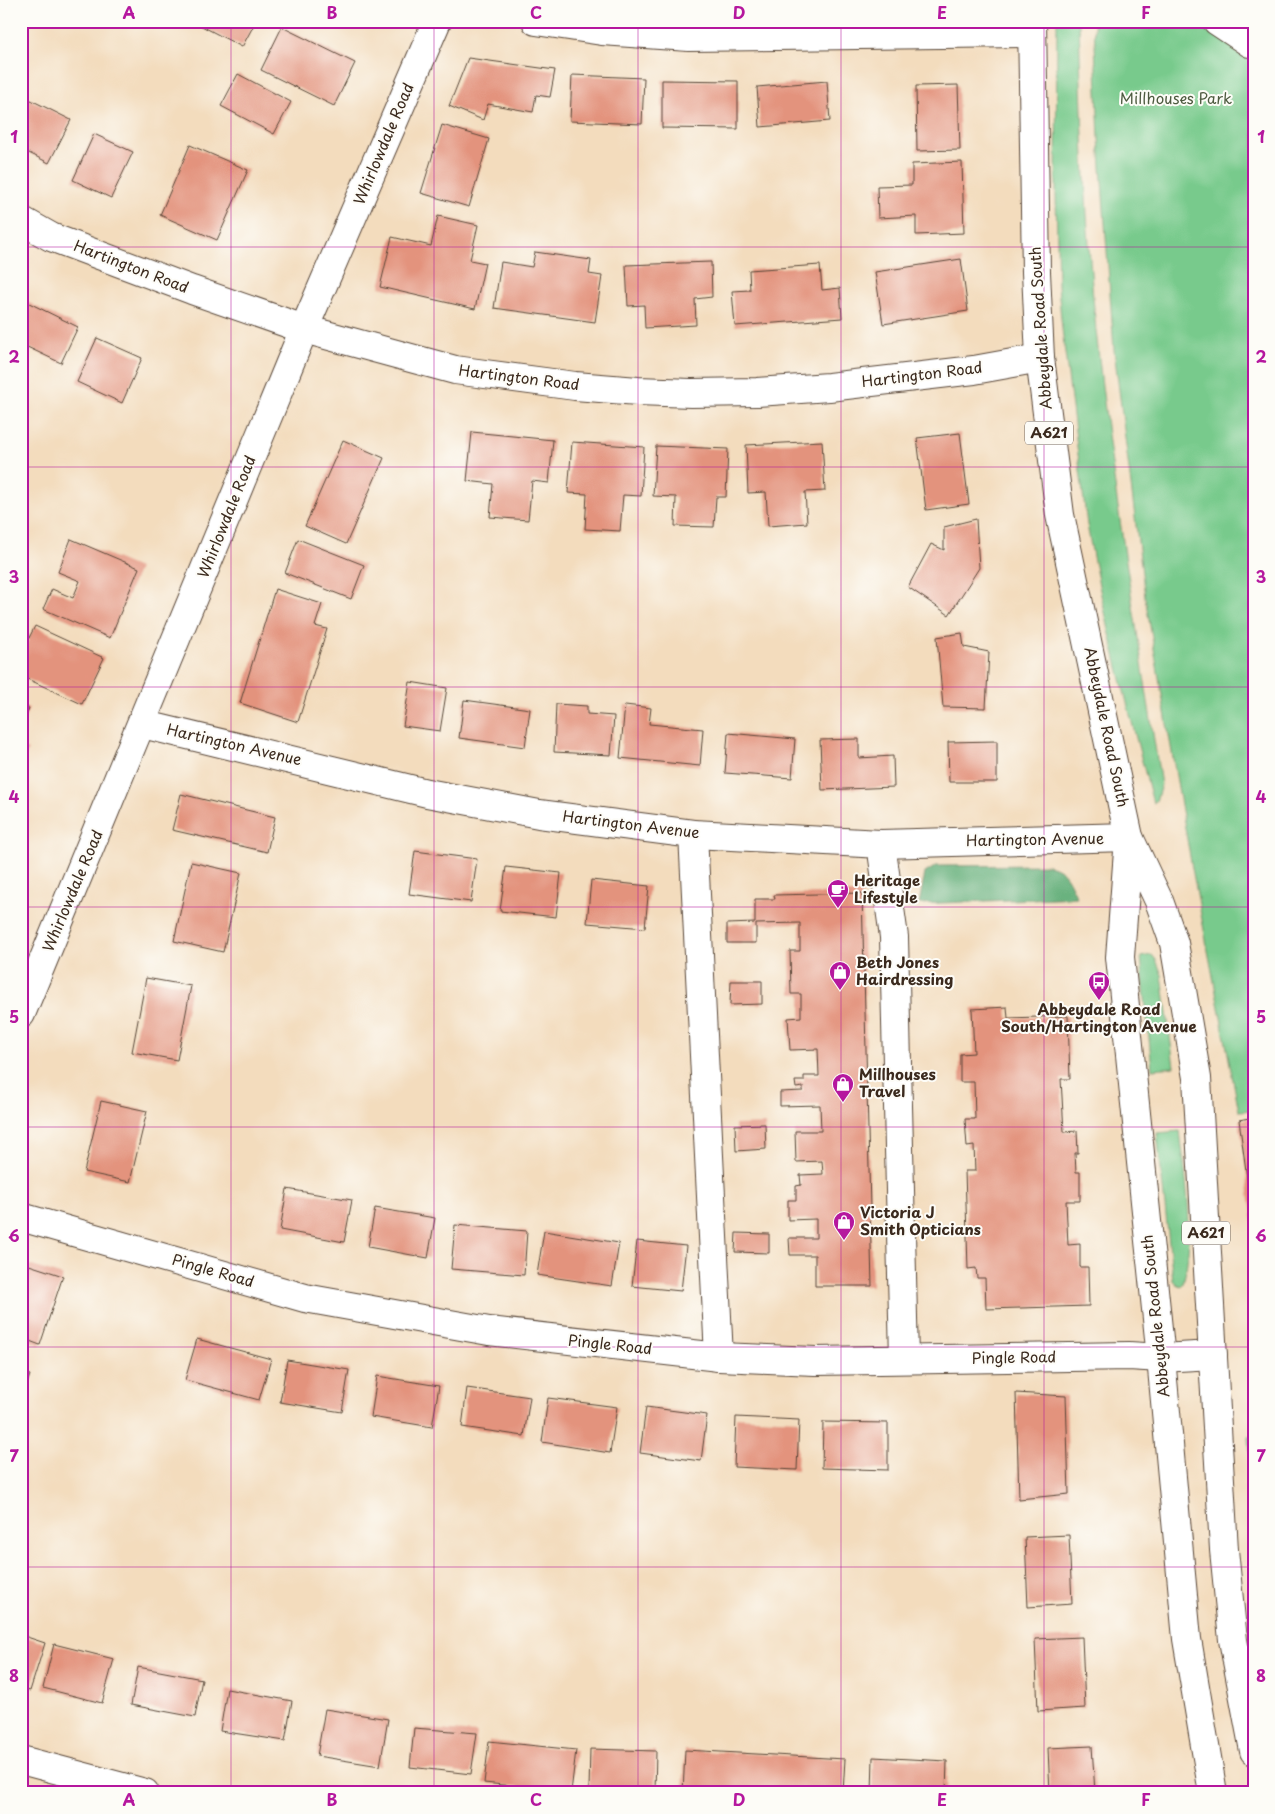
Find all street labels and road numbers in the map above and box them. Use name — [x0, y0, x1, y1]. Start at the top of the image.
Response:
street label: Whirlowdale Road — [347, 79, 419, 208]
street label: Hartington Road — [71, 233, 192, 298]
street label: Abbeydale Road South — [1022, 246, 1057, 410]
street label: Hartington Road — [860, 355, 984, 392]
street label: Hartington Road — [457, 358, 581, 395]
road number: A621 — [1025, 422, 1073, 444]
street label: Whirlowdale Road — [191, 452, 261, 581]
street label: Abbeydale Road South — [1079, 644, 1136, 809]
street label: Hartington Avenue — [165, 717, 304, 770]
street label: Hartington Avenue — [561, 804, 701, 843]
street label: Whirlowdale Road — [36, 826, 108, 955]
street label: Hartington Avenue — [966, 826, 1104, 851]
road number: A621 — [1182, 1222, 1230, 1244]
street label: Abbeydale Road South — [1135, 1234, 1174, 1399]
street label: Pingle Road — [170, 1247, 257, 1292]
street label: Pingle Road — [567, 1328, 653, 1359]
street label: Pingle Road — [971, 1344, 1056, 1369]

